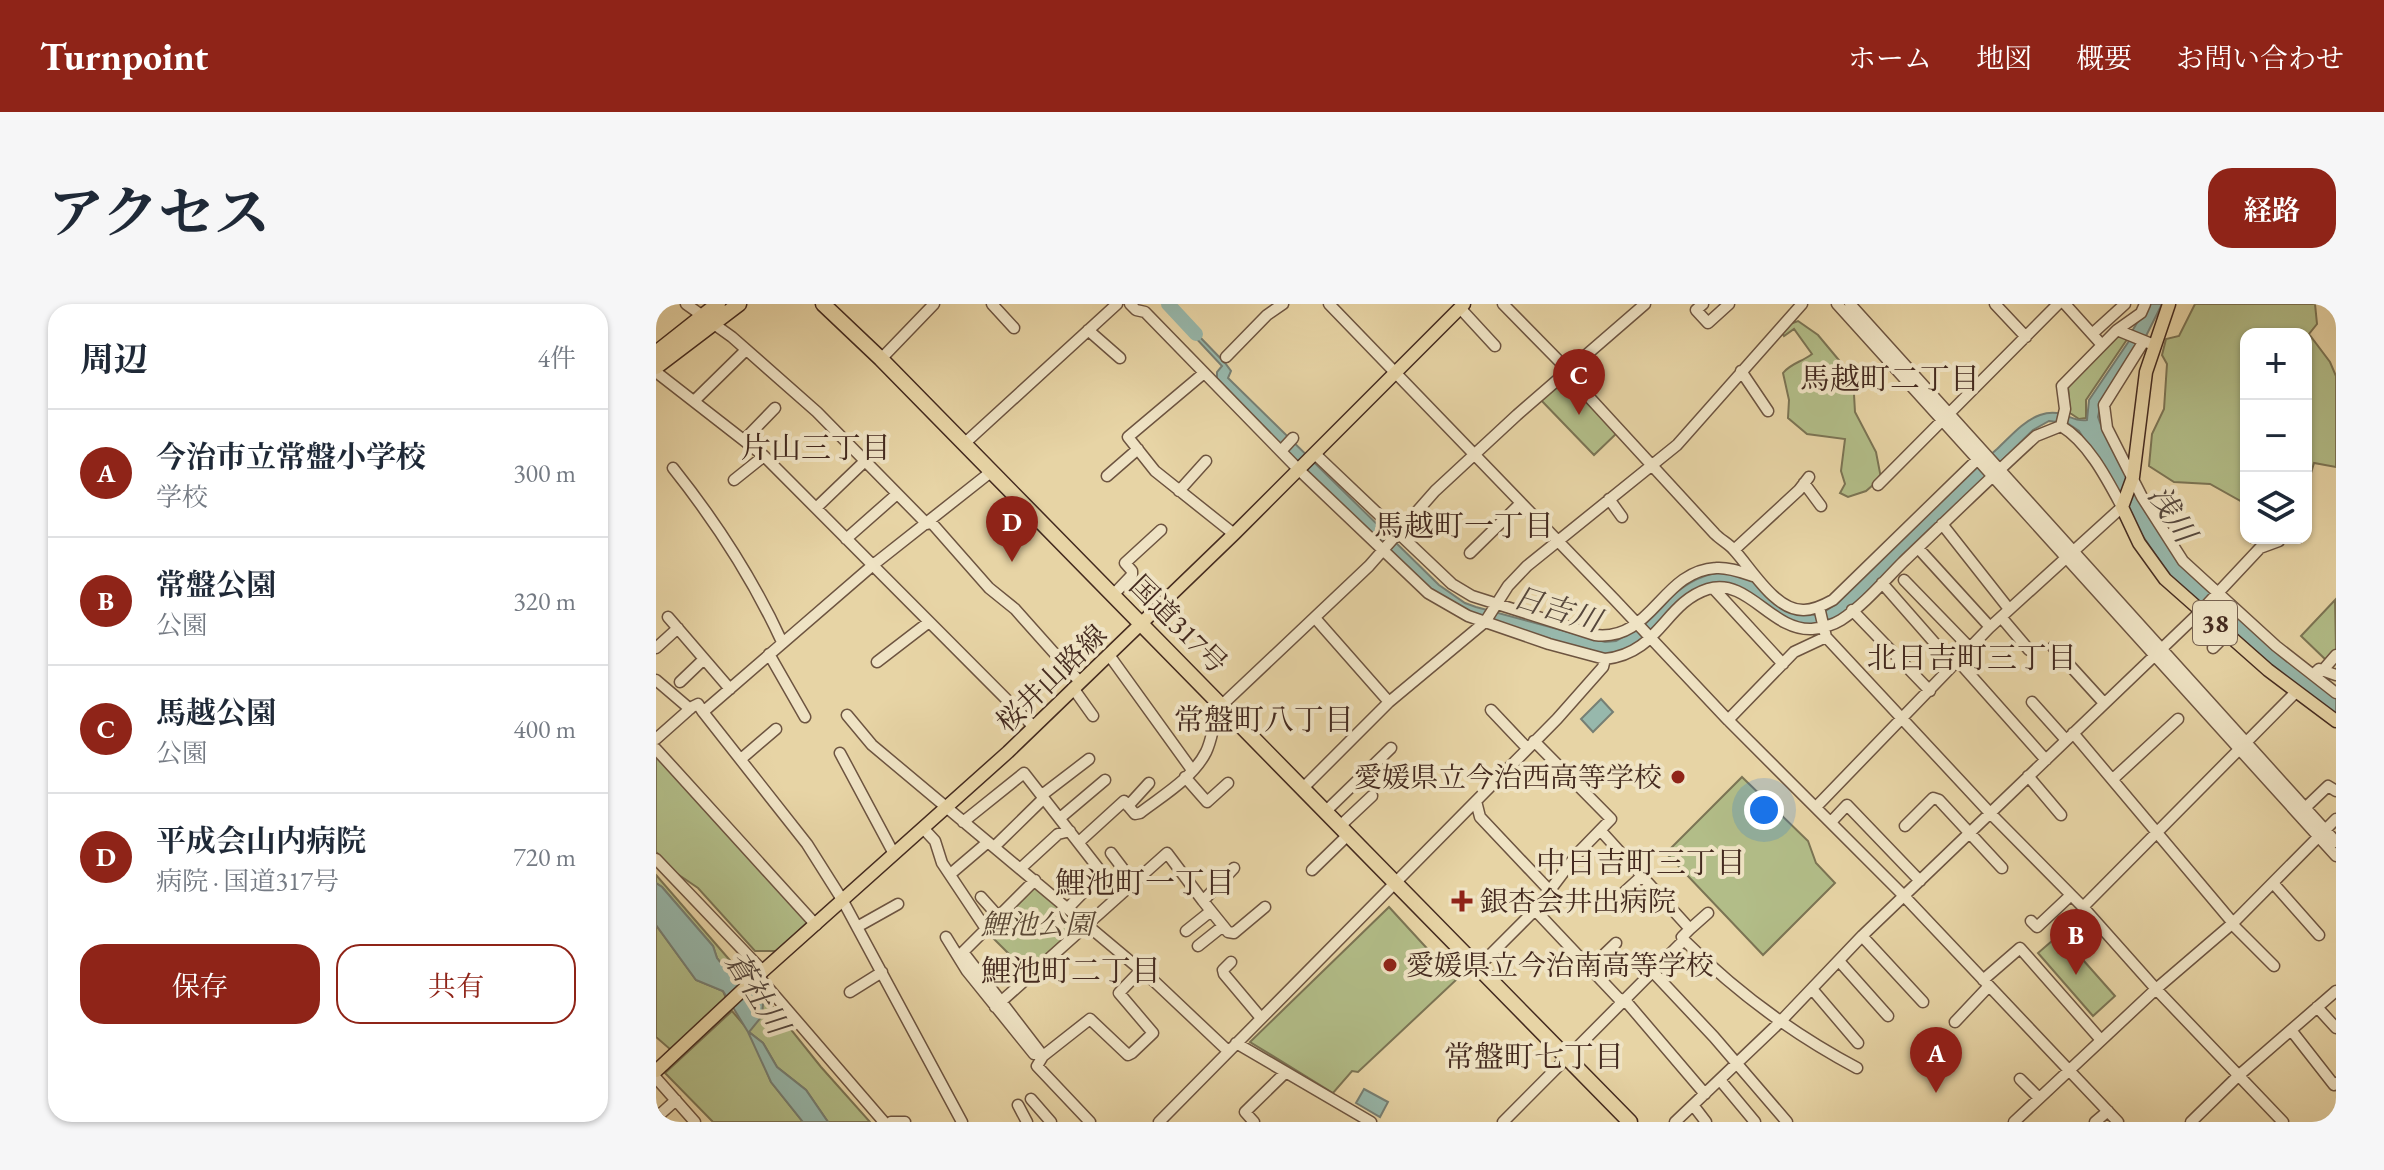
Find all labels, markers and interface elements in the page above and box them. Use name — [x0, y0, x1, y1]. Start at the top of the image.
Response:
text: Turnpoint — [40, 32, 208, 81]
text: ホーム — [1848, 40, 1932, 76]
text: 地図 — [1976, 40, 2032, 76]
text: 概要 — [2076, 40, 2132, 76]
text: お問い合わせ — [2176, 40, 2344, 76]
button: 経路 — [2208, 168, 2336, 248]
text: アクセス — [48, 176, 270, 249]
map controls — [2240, 328, 2312, 544]
button: + — [2240, 328, 2312, 400]
text: 周辺 — [80, 337, 148, 381]
text: 4件 — [538, 341, 576, 375]
pin: C — [1553, 349, 1605, 415]
district label: 馬越町二丁目 — [1800, 359, 1980, 398]
button: − — [2240, 400, 2312, 472]
district label: 片山三丁目 — [741, 428, 891, 467]
text: 今治市立常盤小学校 — [156, 437, 426, 476]
text: A — [97, 456, 115, 490]
text: 300 m — [513, 456, 576, 490]
button: layers — [2240, 472, 2312, 544]
water label: 浅川 — [2140, 478, 2207, 552]
text: 学校 — [156, 480, 208, 514]
pin: D — [986, 496, 1038, 562]
district label: 馬越町一丁目 — [1374, 506, 1554, 545]
text: 常盤公園 — [156, 565, 276, 604]
street label: 国道317号 — [1122, 567, 1236, 681]
water label: 日吉川 — [1508, 577, 1609, 641]
text: B — [98, 584, 114, 618]
text: 320 m — [513, 584, 576, 618]
road number: 38 — [2193, 601, 2237, 645]
text: 公園 — [156, 608, 208, 642]
street label: 桜井山路線 — [988, 616, 1114, 740]
district label: 北日吉町三丁目 — [1867, 638, 2077, 677]
text: 馬越公園 — [156, 693, 276, 732]
district label: 常盤町八丁目 — [1174, 700, 1354, 739]
text: C — [97, 712, 115, 746]
text: 400 m — [513, 712, 576, 746]
text: 公園 — [156, 736, 208, 770]
place label: 愛媛県立今治西高等学校 — [1354, 759, 1662, 795]
marker: 愛媛県立今治西高等学校 — [1669, 768, 1687, 786]
your location — [1744, 790, 1784, 830]
text: 平成会山内病院 — [156, 821, 366, 860]
text: D — [96, 840, 116, 874]
text: 720 m — [513, 840, 576, 874]
district label: 中日吉町三丁目 — [1536, 843, 1746, 882]
district label: 鯉池町一丁目 — [1055, 863, 1235, 902]
text: 病院 · 国道317号 — [156, 864, 339, 898]
place label: 銀杏会井出病院 — [1480, 883, 1676, 919]
marker: 銀杏会井出病院 — [1451, 890, 1473, 912]
park label: 鯉池公園 — [981, 906, 1097, 942]
pin: B — [2050, 909, 2102, 975]
button: 保存 — [80, 944, 320, 1024]
button: 共有 — [336, 944, 576, 1024]
water label: 蒼社川 — [717, 944, 799, 1044]
place label: 愛媛県立今治南高等学校 — [1406, 947, 1714, 983]
district label: 鯉池町二丁目 — [981, 951, 1161, 990]
marker: 愛媛県立今治南高等学校 — [1381, 956, 1399, 974]
pin: A — [1910, 1027, 1962, 1093]
district label: 常盤町七丁目 — [1444, 1037, 1624, 1076]

